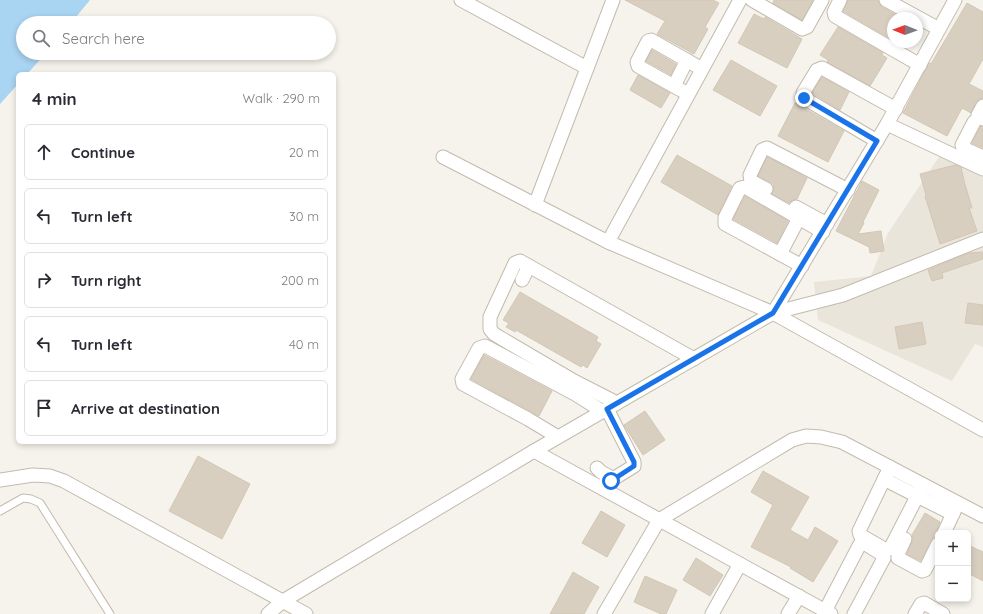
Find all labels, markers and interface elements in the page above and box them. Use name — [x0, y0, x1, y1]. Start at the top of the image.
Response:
north arrow — [887, 12, 923, 48]
search box — [16, 16, 336, 60]
icon: search — [30, 27, 52, 49]
text: Search here — [62, 29, 145, 48]
text: 4 min — [32, 88, 77, 109]
route end — [795, 89, 813, 107]
text: Walk · 290 m — [243, 90, 320, 106]
icon: ahead — [33, 141, 55, 163]
text: Continue — [71, 143, 135, 162]
text: 20 m — [289, 144, 319, 160]
icon: left — [33, 205, 55, 227]
text: Turn left — [71, 207, 133, 226]
text: 30 m — [289, 208, 319, 224]
icon: right — [33, 269, 55, 291]
text: Turn right — [71, 271, 142, 290]
text: 200 m — [281, 272, 319, 288]
icon: left — [33, 333, 55, 355]
text: Turn left — [71, 335, 133, 354]
text: 40 m — [289, 336, 319, 352]
icon: arrive — [33, 397, 55, 419]
text: Arrive at destination — [71, 399, 220, 418]
route start — [602, 472, 620, 490]
map controls — [935, 530, 971, 602]
button: + — [935, 530, 971, 566]
button: − — [935, 566, 971, 602]

